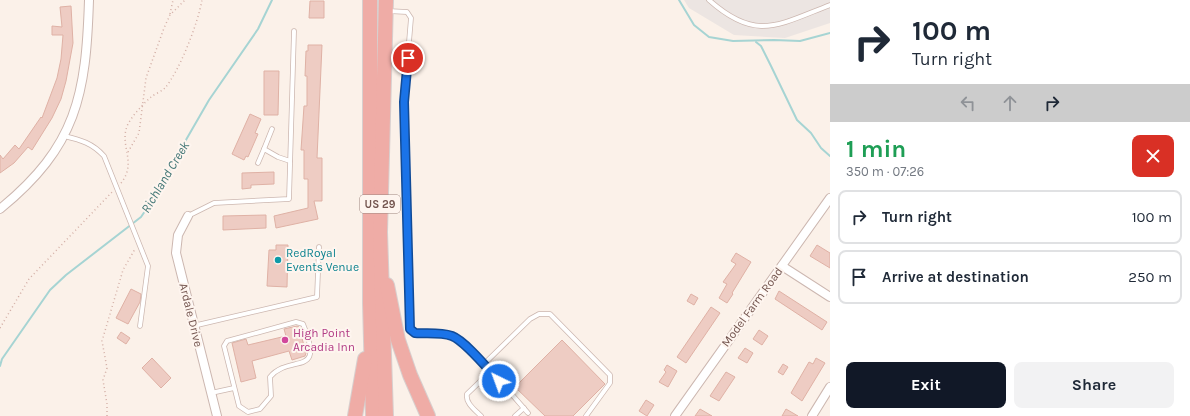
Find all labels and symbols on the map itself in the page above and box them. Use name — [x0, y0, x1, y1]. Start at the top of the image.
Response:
pin — [391, 41, 425, 75]
water label: Richland Creek — [138, 138, 192, 215]
road number: US 29 — [360, 195, 400, 213]
place label: RedRoyal Events Venue — [286, 246, 359, 274]
marker: RedRoyal Events Venue — [273, 255, 283, 265]
street label: Model Farm Road — [718, 265, 786, 349]
street label: Ardale Drive — [176, 282, 206, 348]
place label: High Point Arcadia Inn — [293, 326, 355, 354]
marker: High Point Arcadia Inn — [280, 335, 290, 345]
position arrow — [478, 360, 520, 402]

